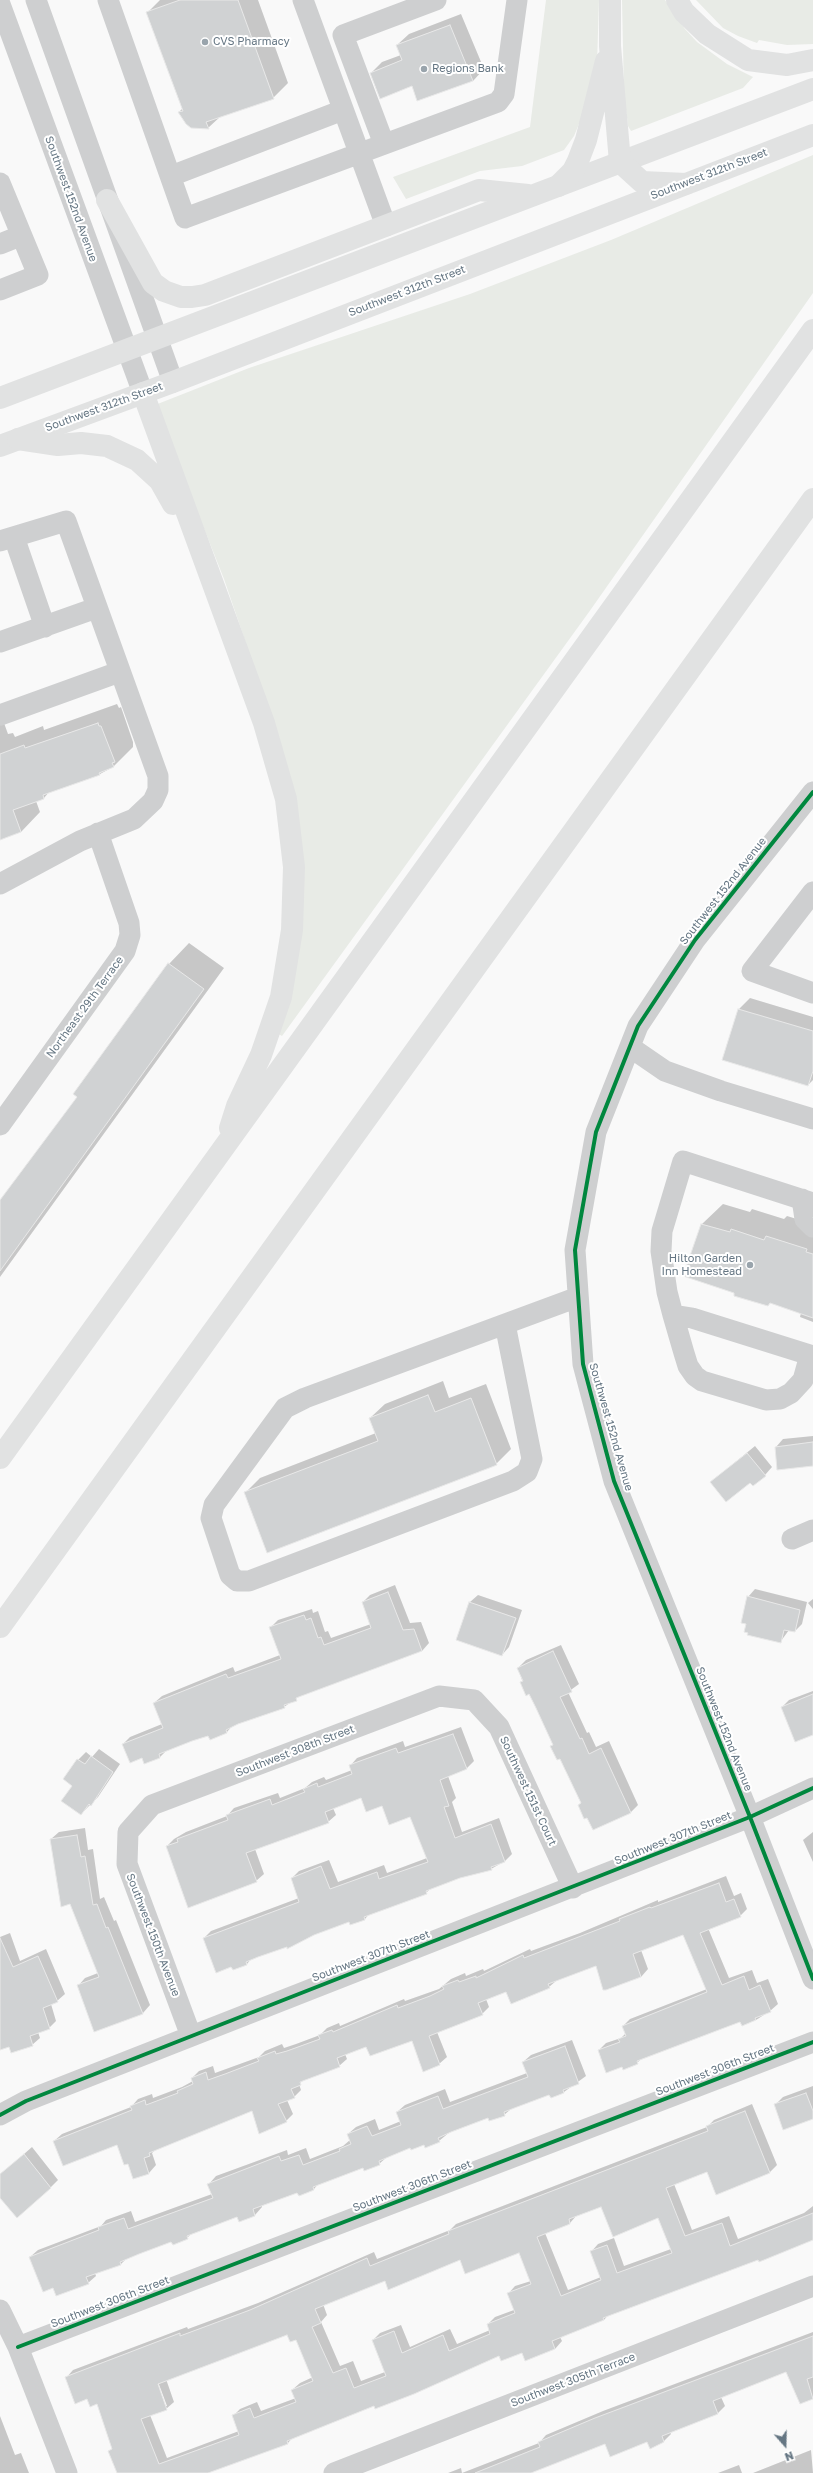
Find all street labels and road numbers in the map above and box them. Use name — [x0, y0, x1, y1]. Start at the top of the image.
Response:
street label: Southwest 152nd Avenue — [42, 134, 100, 264]
street label: Southwest 312th Street — [649, 146, 769, 202]
street label: Southwest 312th Street — [347, 263, 467, 319]
street label: Southwest 312th Street — [43, 380, 165, 434]
street label: Southwest 152nd Avenue — [677, 835, 769, 947]
street label: Northeast 29th Terrace — [44, 954, 126, 1060]
street label: Southwest 152nd Avenue — [586, 1361, 636, 1493]
street label: Southwest 152nd Avenue — [693, 1665, 755, 1793]
street label: Southwest 308th Street — [234, 1722, 356, 1780]
street label: Southwest 151st Court — [497, 1734, 559, 1848]
street label: Southwest 307th Street — [613, 1808, 733, 1868]
street label: Southwest 150th Avenue — [123, 1872, 183, 1998]
street label: Southwest 307th Street — [310, 1927, 432, 1985]
street label: Southwest 306th Street — [654, 2041, 776, 2099]
street label: Southwest 306th Street — [351, 2157, 473, 2215]
street label: Southwest 306th Street — [49, 2273, 171, 2331]
street label: Southwest 305th Terrace — [509, 2350, 637, 2410]

